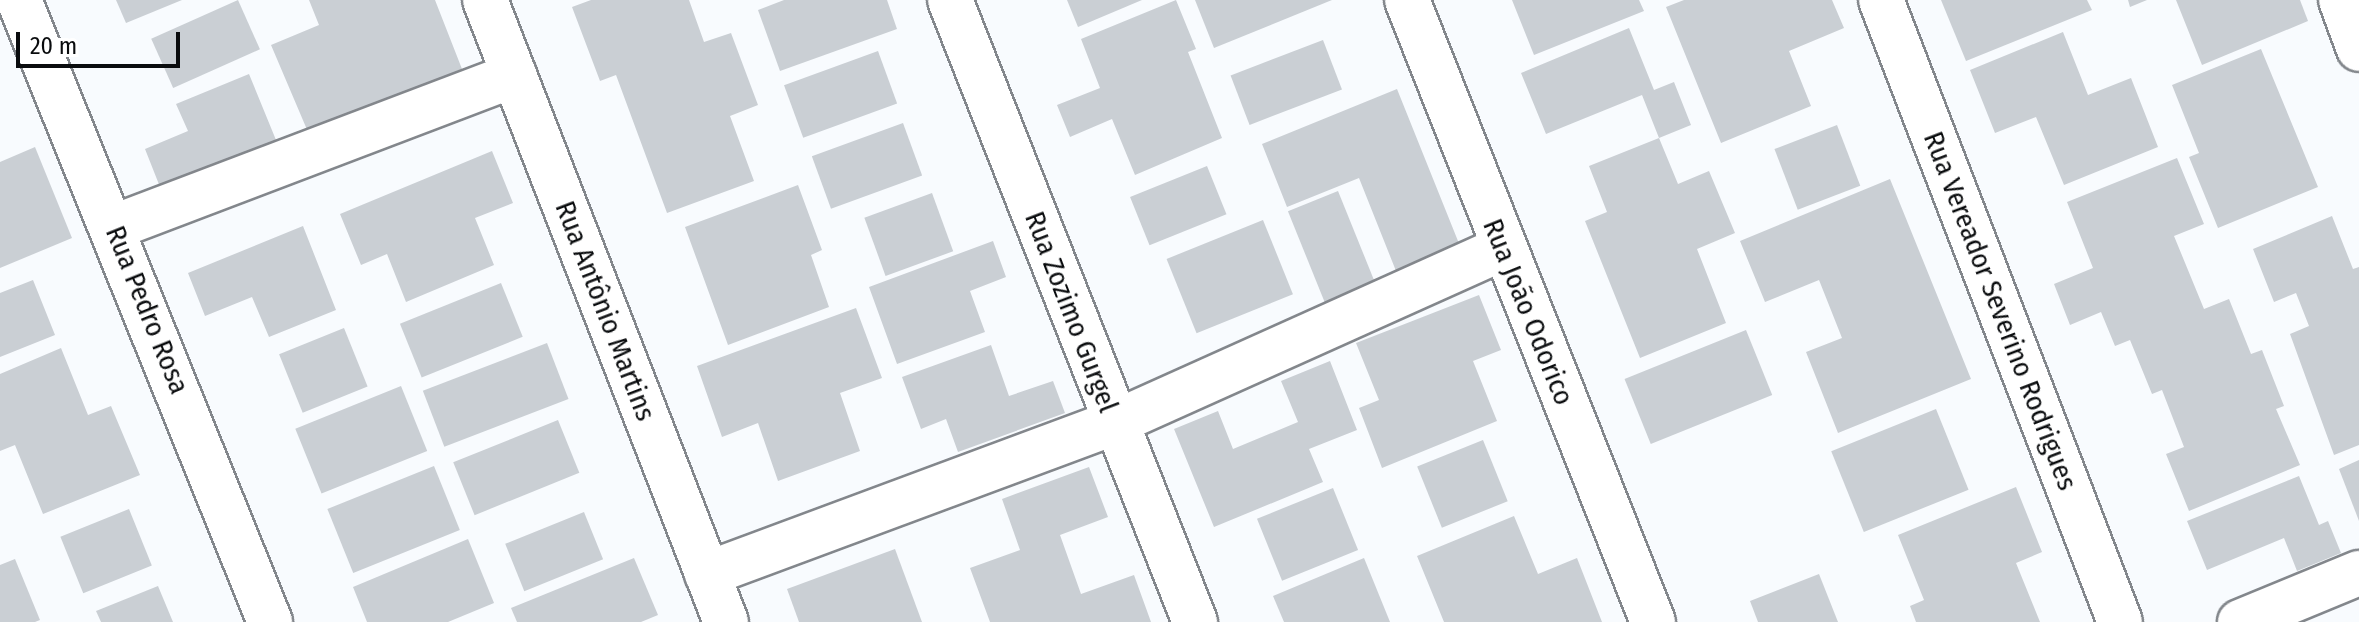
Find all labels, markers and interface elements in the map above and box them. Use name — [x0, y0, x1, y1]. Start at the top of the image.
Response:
scale bar — [20, 16, 184, 66]
text: 20 m — [30, 32, 77, 60]
street label: Rua Vereador Severino Rodrigues — [1916, 127, 2084, 495]
street label: Rua Antônio Martins — [548, 196, 662, 426]
street label: Rua Zozimo Gurgel — [1017, 207, 1125, 417]
street label: Rua João Odorico — [1475, 214, 1581, 410]
street label: Rua Pedro Rosa — [98, 221, 196, 399]

